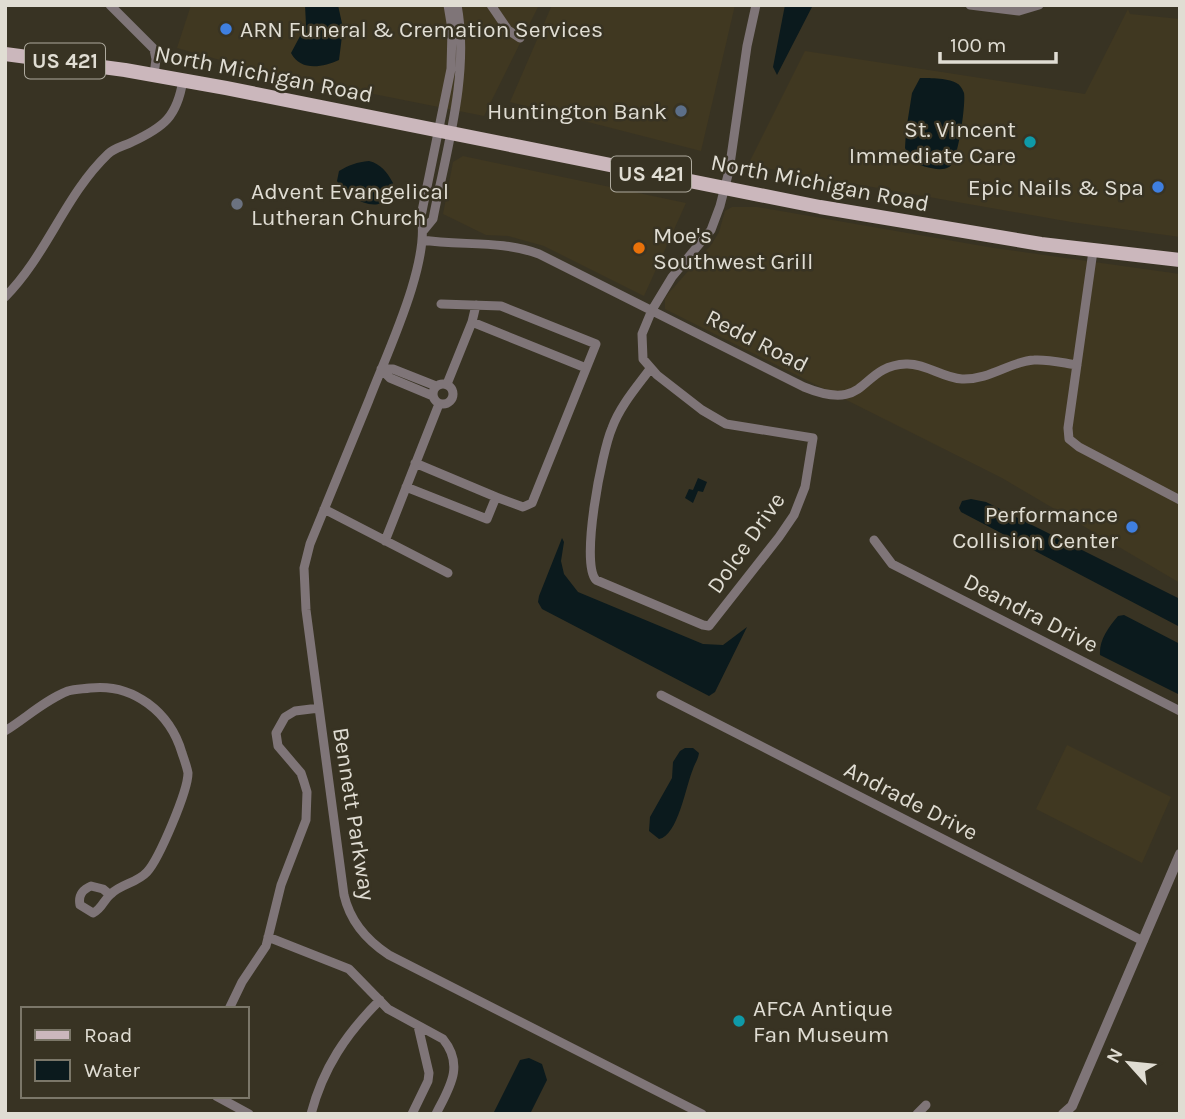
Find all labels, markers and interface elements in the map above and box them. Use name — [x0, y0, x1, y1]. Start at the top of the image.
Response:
place label: ARN Funeral & Cremation Services — [240, 16, 603, 43]
marker: ARN Funeral & Cremation Services — [218, 21, 234, 37]
scale bar — [940, 21, 1056, 65]
text: 100 m — [950, 33, 1007, 57]
street label: North Michigan Road — [153, 40, 375, 108]
road number: US 421 — [25, 43, 105, 78]
place label: Huntington Bank — [487, 98, 667, 125]
marker: Huntington Bank — [673, 103, 689, 119]
place label: St. Vincent Immediate Care — [849, 116, 1016, 169]
marker: St. Vincent Immediate Care — [1022, 134, 1038, 150]
street label: North Michigan Road — [709, 149, 931, 217]
road number: US 421 — [611, 156, 691, 192]
place label: Epic Nails & Spa — [968, 174, 1144, 201]
place label: Advent Evangelical Lutheran Church — [251, 178, 449, 231]
marker: Epic Nails & Spa — [1150, 179, 1166, 195]
marker: Advent Evangelical Lutheran Church — [229, 196, 245, 212]
place label: Moe's Southwest Grill — [653, 222, 813, 275]
marker: Moe's Southwest Grill — [631, 240, 647, 256]
street label: Redd Road — [701, 304, 813, 378]
street label: Dolce Drive — [701, 487, 791, 599]
place label: Performance Collision Center — [952, 501, 1119, 554]
marker: Performance Collision Center — [1124, 519, 1140, 535]
street label: Deandra Drive — [959, 568, 1103, 658]
street label: Bennett Parkway — [327, 725, 381, 903]
street label: Andrade Drive — [840, 756, 982, 846]
place label: AFCA Antique Fan Museum — [753, 995, 893, 1048]
legend — [21, 1007, 248, 1098]
marker: AFCA Antique Fan Museum — [731, 1013, 747, 1029]
text: Road — [84, 1023, 132, 1047]
north arrow — [1094, 1028, 1164, 1098]
text: N — [1102, 1045, 1128, 1067]
text: Water — [84, 1058, 140, 1082]

